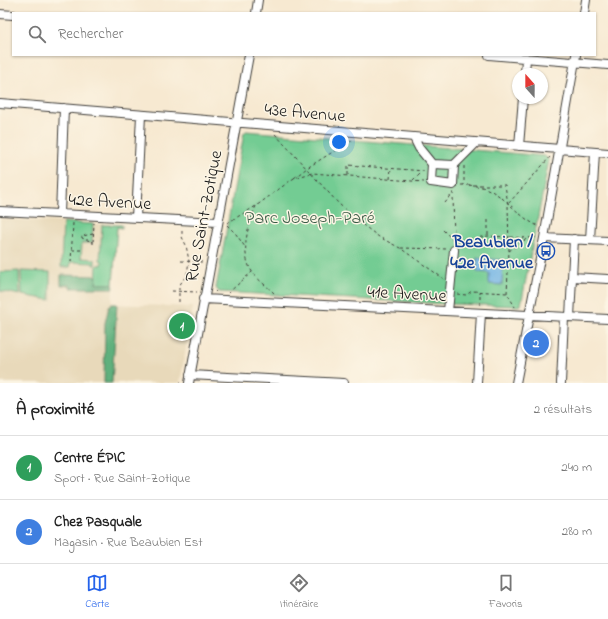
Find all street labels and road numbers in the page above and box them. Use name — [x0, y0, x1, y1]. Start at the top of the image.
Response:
street label: 43e Avenue — [263, 98, 347, 131]
street label: Rue Saint-Zotique — [179, 147, 231, 284]
street label: 42e Avenue — [68, 188, 153, 218]
street label: 41e Avenue — [367, 280, 448, 310]

